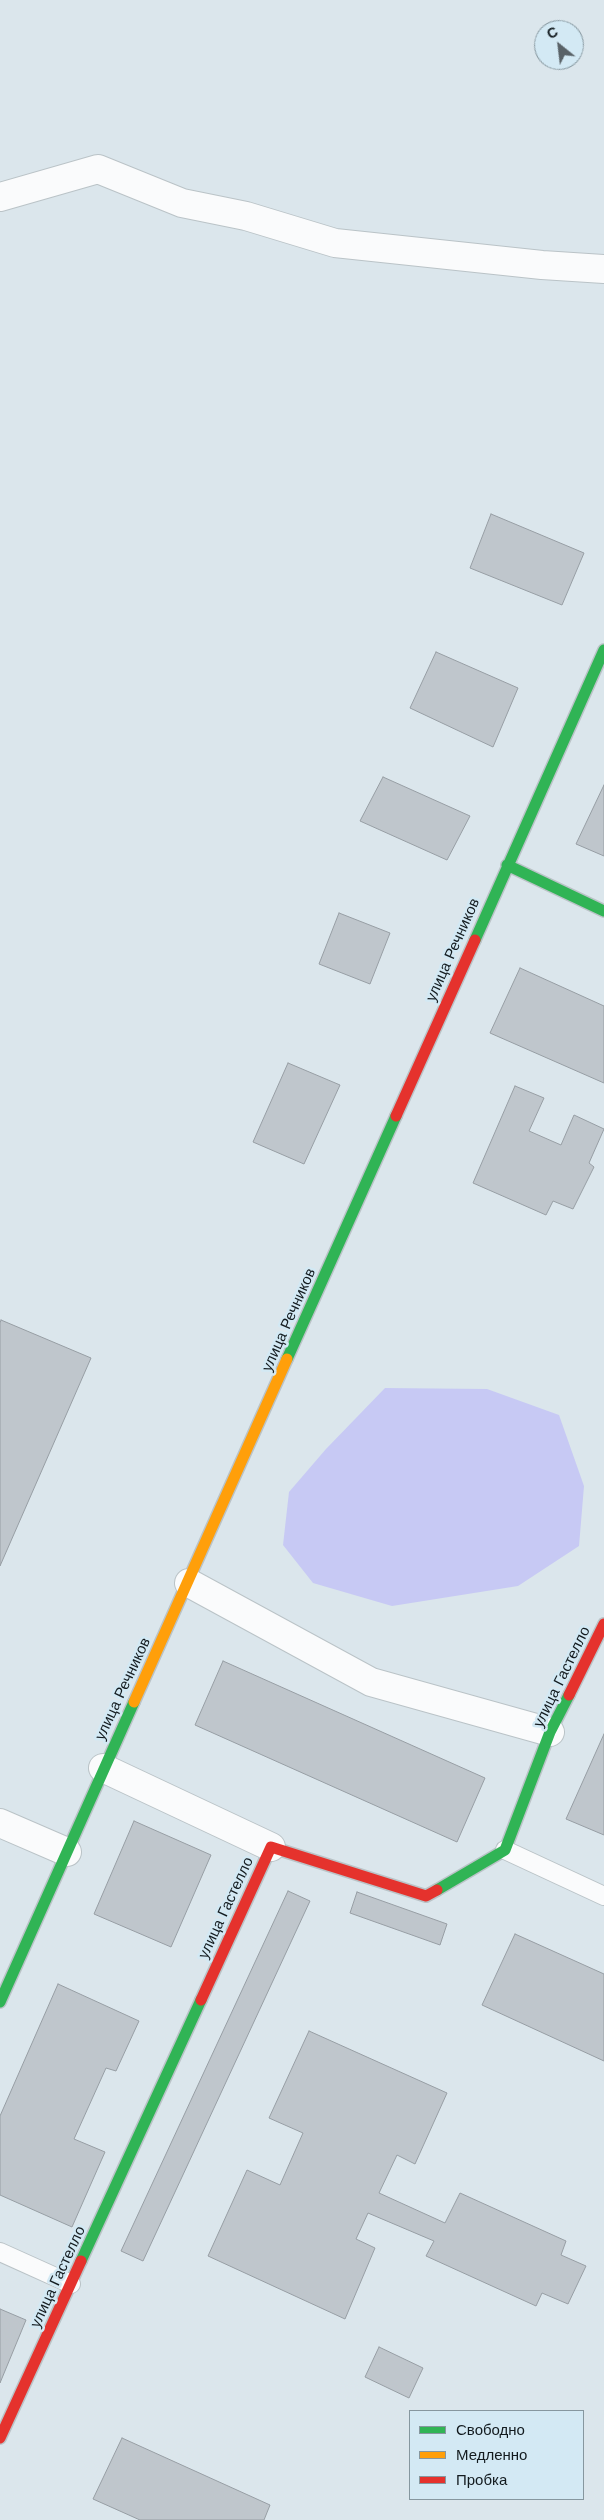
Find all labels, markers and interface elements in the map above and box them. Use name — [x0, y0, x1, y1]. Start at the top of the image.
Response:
north arrow — [534, 20, 584, 70]
text: С — [544, 23, 561, 42]
street label: улица Речников — [422, 896, 484, 1004]
street label: улица Речников — [258, 1266, 320, 1374]
street label: улица Гастелло — [530, 1624, 594, 1730]
street label: улица Речников — [91, 1635, 155, 1743]
street label: улица Гастелло — [195, 1854, 257, 1962]
street label: улица Гастелло — [27, 2223, 89, 2331]
legend — [409, 2410, 584, 2500]
text: Свободно — [456, 2421, 525, 2439]
text: Медленно — [456, 2446, 527, 2464]
text: Пробка — [456, 2471, 507, 2489]

